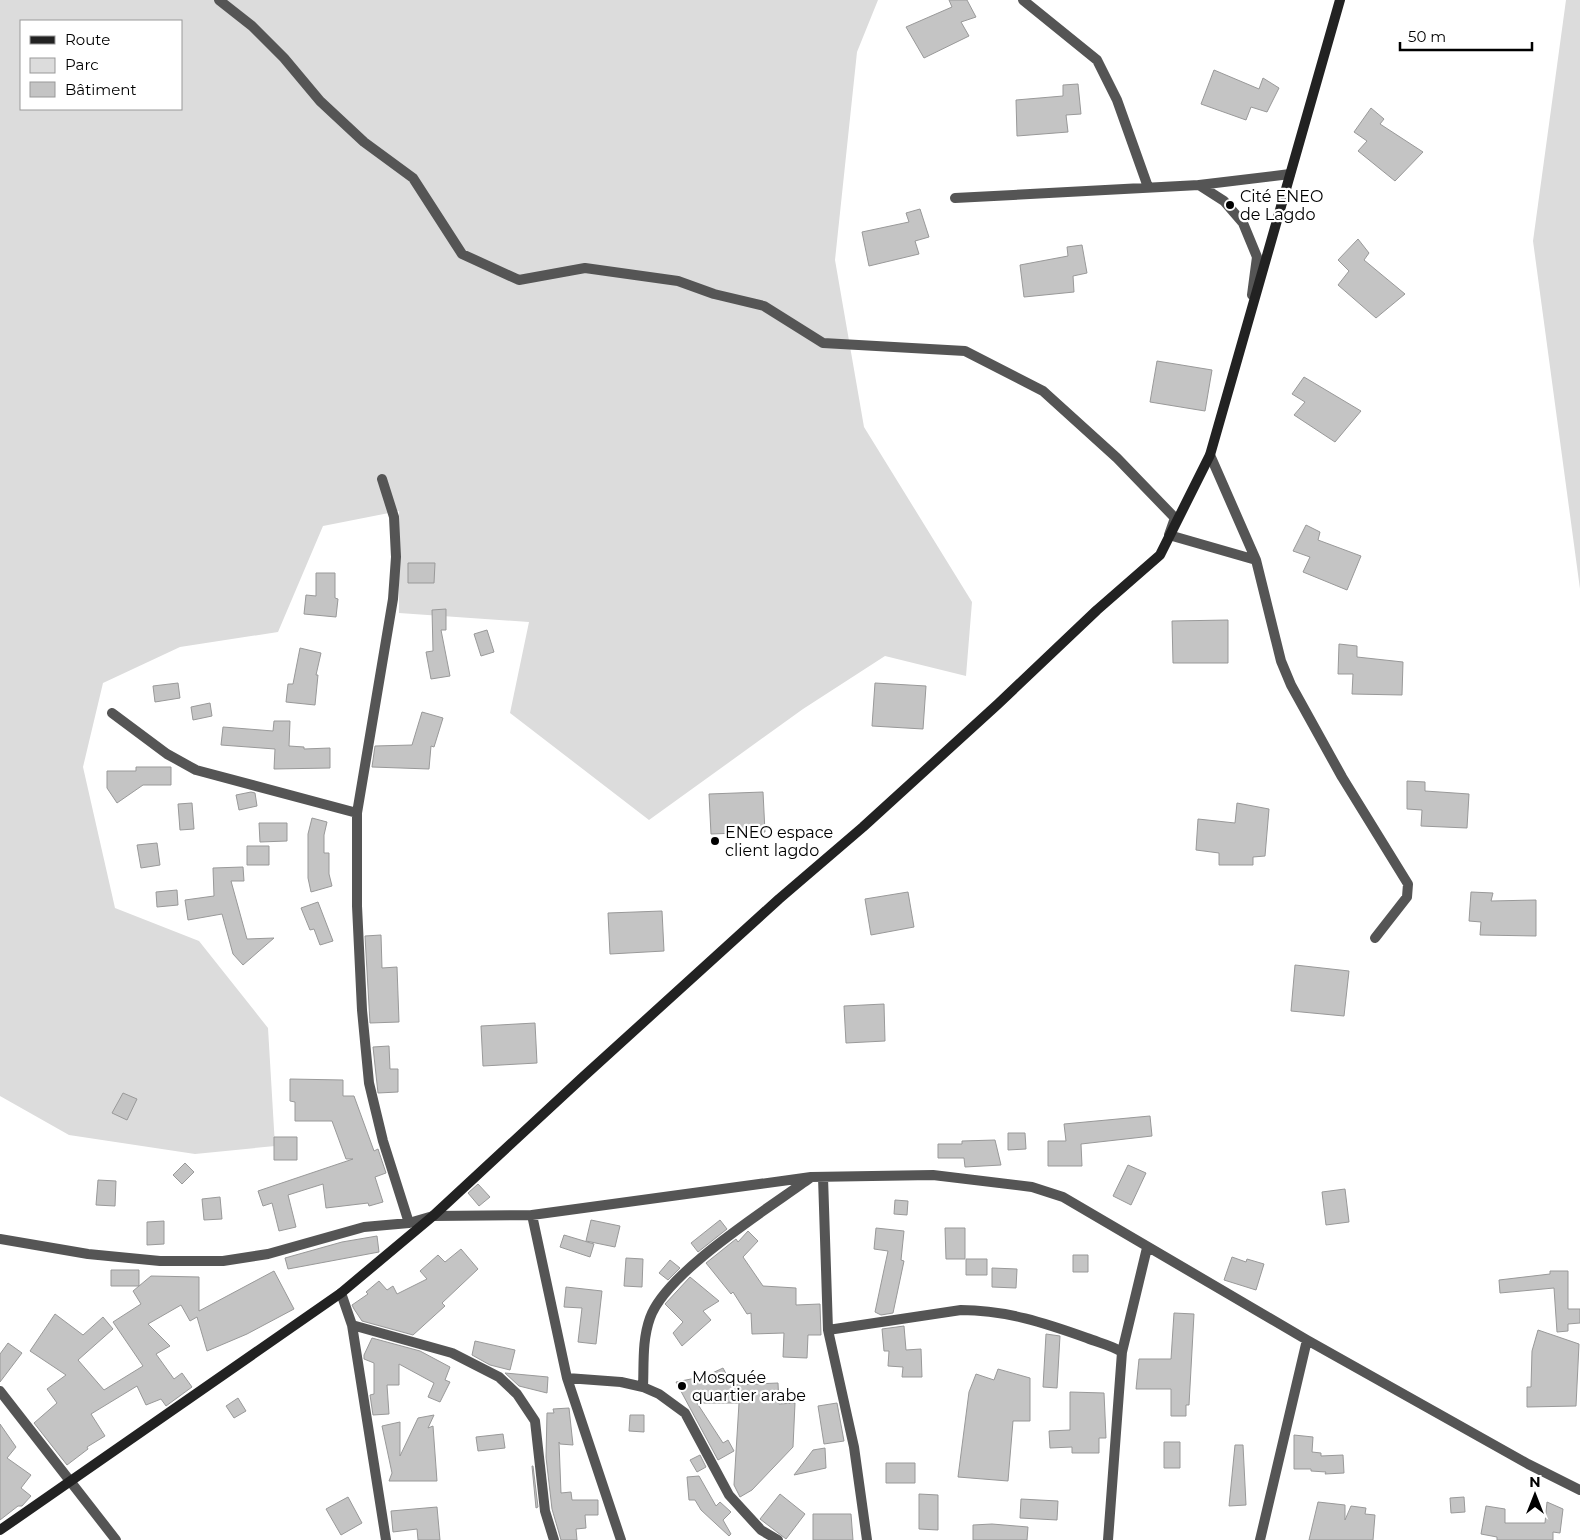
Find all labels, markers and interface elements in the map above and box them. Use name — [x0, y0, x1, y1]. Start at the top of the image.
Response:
legend — [20, 20, 182, 110]
scale bar — [1400, 20, 1532, 52]
text: 50 m — [1408, 27, 1446, 46]
text: Route — [65, 30, 110, 49]
text: Parc — [65, 55, 99, 74]
text: Bâtiment — [65, 80, 137, 99]
place label: Cité ENEO de Lagdo — [1240, 187, 1323, 224]
marker: Cité ENEO de Lagdo — [1224, 199, 1236, 211]
place label: ENEO espace client lagdo — [725, 823, 833, 860]
marker: ENEO espace client lagdo — [709, 835, 721, 847]
place label: Mosquée quartier arabe — [692, 1368, 806, 1405]
marker: Mosquée quartier arabe — [676, 1380, 688, 1392]
north arrow — [1510, 1470, 1560, 1520]
text: N — [1529, 1473, 1541, 1491]

